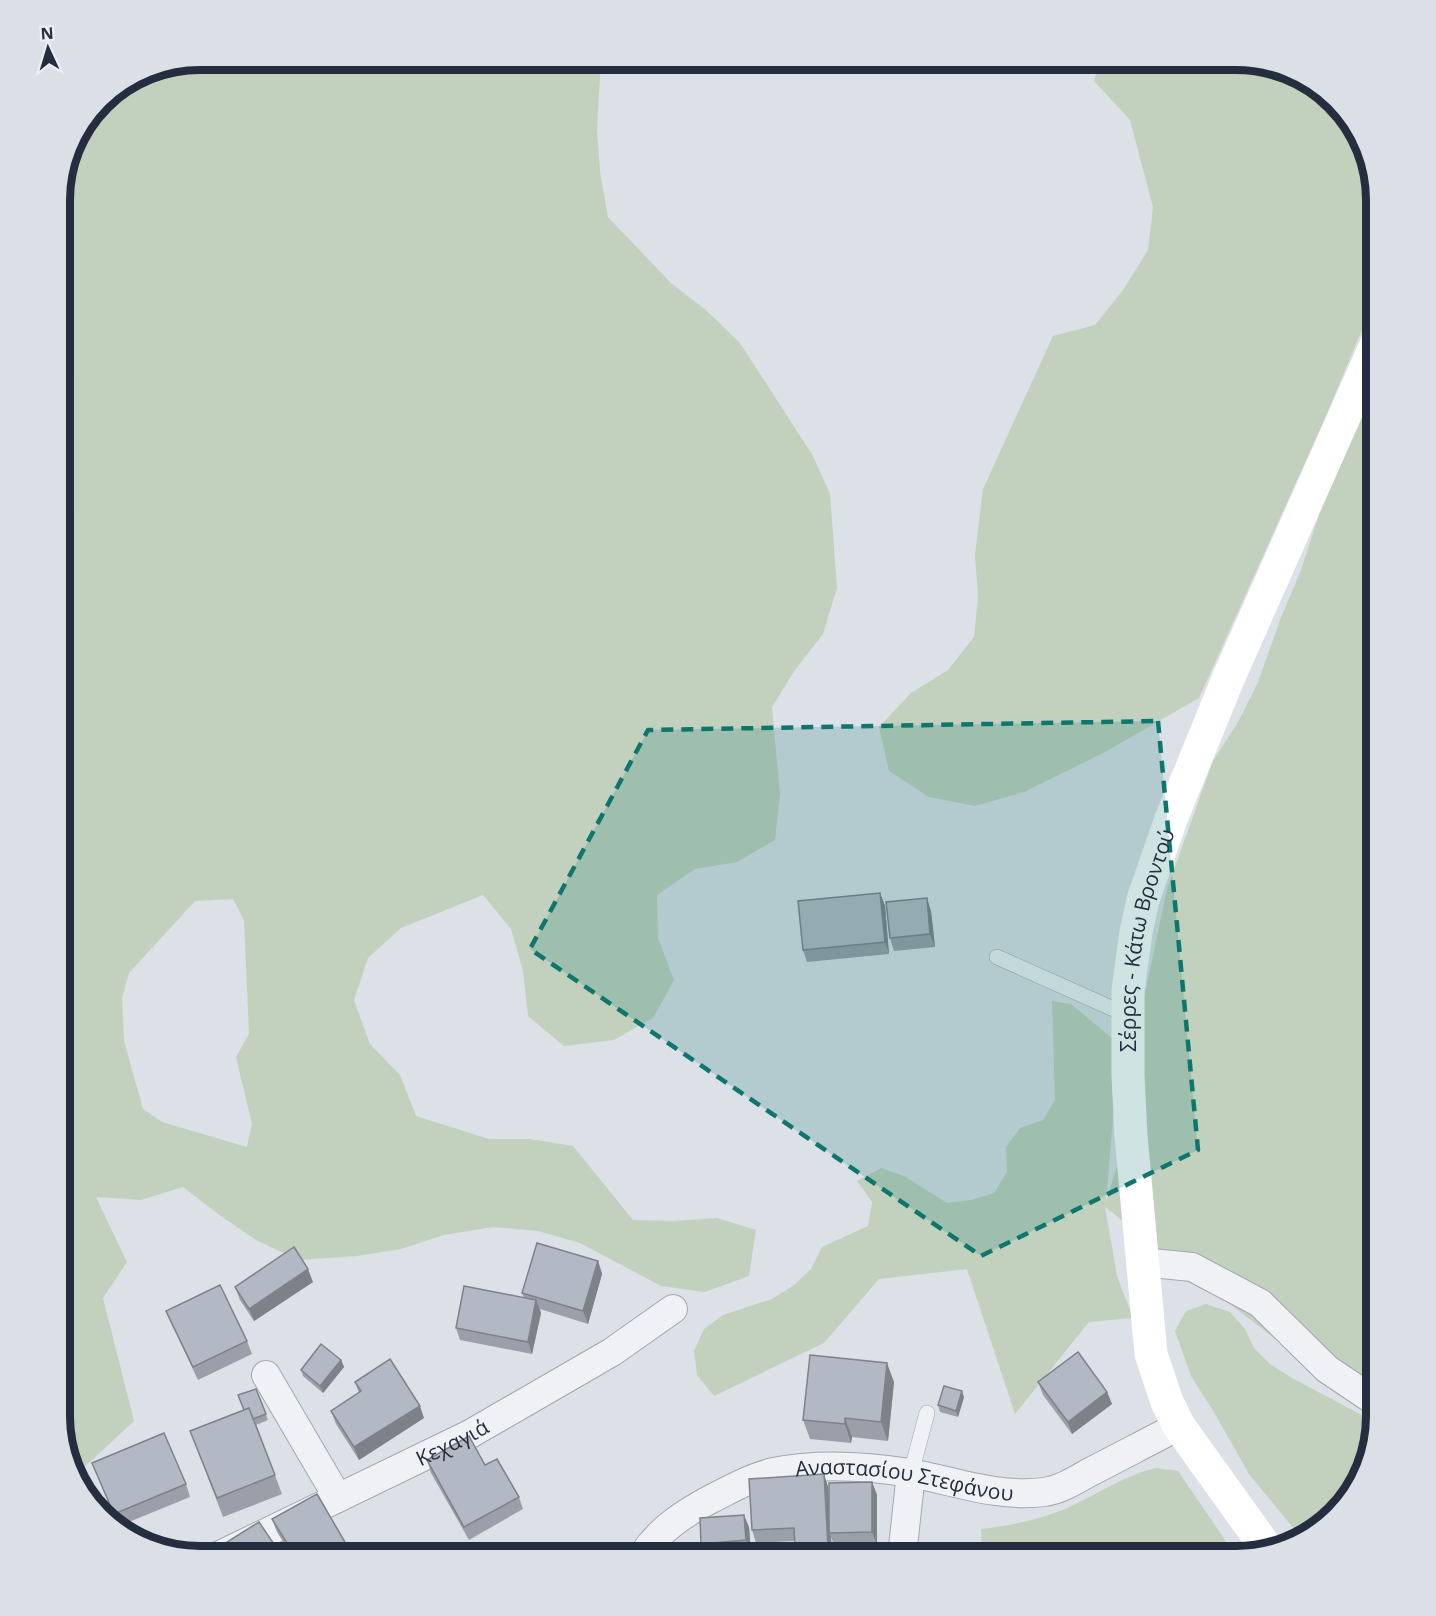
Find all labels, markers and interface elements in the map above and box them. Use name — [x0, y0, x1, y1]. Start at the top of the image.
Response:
north arrow — [18, 18, 78, 78]
text: N — [40, 22, 54, 44]
street label: Σέρρες - Κάτω Βροντού — [1113, 825, 1181, 1052]
street label: Κεχαγιά — [411, 1412, 494, 1472]
street label: Αναστασίου Στεφάνου — [794, 1452, 1015, 1507]

